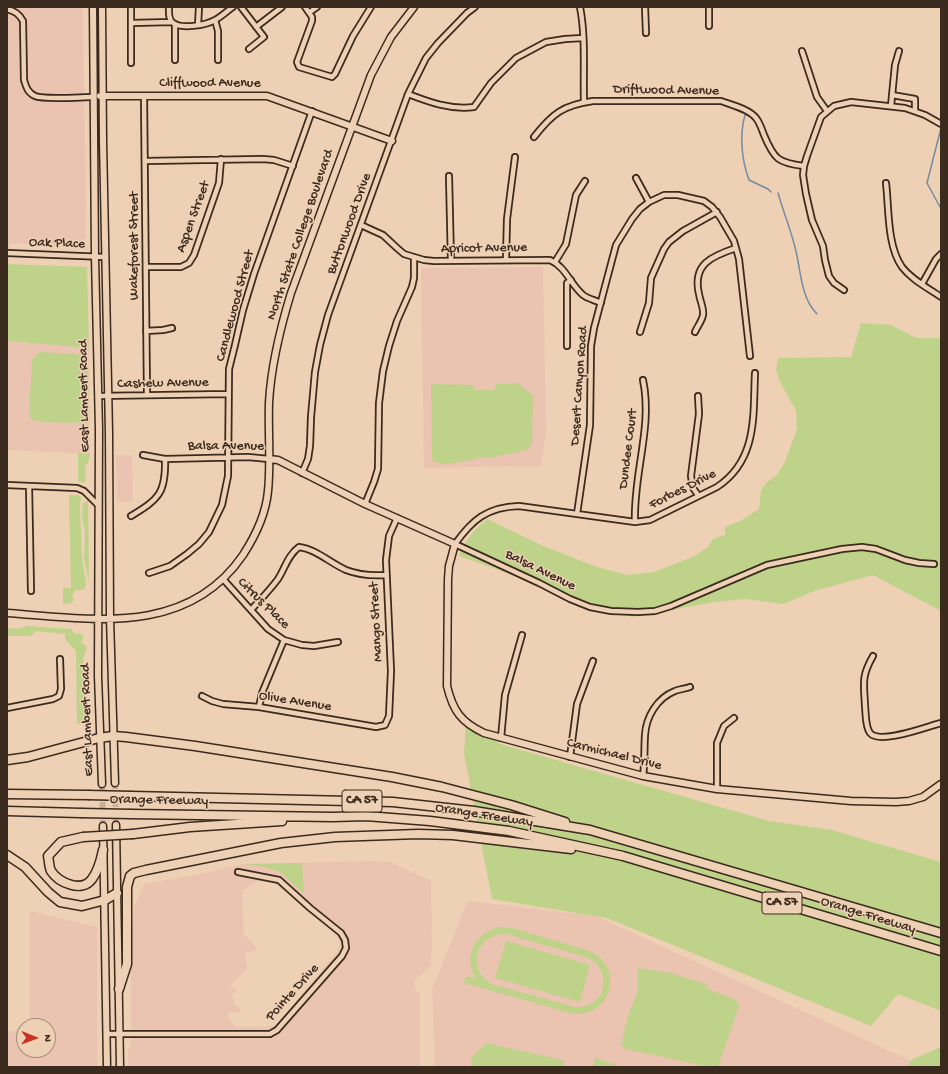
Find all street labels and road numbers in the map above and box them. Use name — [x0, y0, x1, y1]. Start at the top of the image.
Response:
street label: Cliffwood Avenue — [159, 76, 261, 92]
street label: Driftwood Avenue — [613, 82, 719, 100]
street label: North State College Boulevard — [264, 147, 338, 323]
street label: Buttonwood Drive — [324, 171, 376, 277]
street label: Aspen Street — [173, 179, 215, 255]
street label: Wakeforest Street — [127, 192, 143, 300]
street label: Oak Place — [29, 235, 85, 253]
street label: Apricot Avenue — [441, 240, 527, 258]
street label: Candlewood Street — [213, 248, 259, 364]
street label: Desert Canyon Road — [567, 326, 593, 446]
street label: East Lambert Road — [76, 340, 94, 452]
street label: Cashew Avenue — [117, 375, 209, 393]
street label: Dundee Court — [616, 408, 642, 490]
street label: Balsa Avenue — [188, 439, 264, 455]
street label: Forbes Drive — [647, 466, 719, 514]
street label: Balsa Avenue — [502, 547, 578, 595]
street label: Citrus Place — [233, 575, 293, 633]
street label: Mango Street — [367, 582, 387, 662]
street label: East Lambert Road — [78, 663, 98, 777]
street label: Olive Avenue — [257, 688, 333, 716]
street label: Carmichael Drive — [565, 735, 663, 775]
road number: CA 57 — [342, 790, 382, 812]
street label: Orange Freeway — [110, 792, 208, 810]
street label: Orange Freeway — [434, 800, 534, 832]
road number: CA 57 — [762, 892, 802, 914]
street label: Orange Freeway — [818, 894, 918, 938]
street label: Pointe Drive — [263, 961, 323, 1025]

